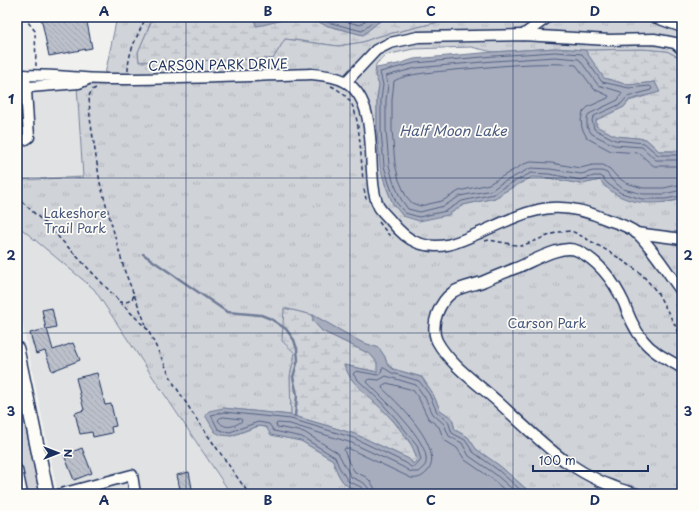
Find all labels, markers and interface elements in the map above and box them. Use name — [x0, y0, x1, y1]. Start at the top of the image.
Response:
text: A — [99, 1, 109, 20]
text: B — [264, 1, 273, 20]
text: C — [426, 1, 436, 20]
text: D — [590, 1, 600, 20]
street label: CARSON PARK DRIVE — [148, 53, 288, 75]
text: 1 — [8, 89, 14, 108]
text: 1 — [685, 89, 691, 108]
water label: Half Moon Lake — [399, 120, 508, 141]
park label: Lakeshore Trail Park — [43, 203, 107, 237]
text: 2 — [6, 245, 16, 264]
text: 2 — [683, 245, 693, 264]
park label: Carson Park — [508, 313, 587, 332]
text: 3 — [7, 401, 16, 420]
text: 3 — [684, 401, 693, 420]
north arrow — [38, 433, 78, 473]
scale bar — [533, 447, 648, 473]
text: N — [60, 449, 77, 458]
text: 100 m — [539, 451, 576, 469]
text: A — [99, 490, 109, 509]
text: B — [264, 490, 273, 509]
text: C — [426, 490, 436, 509]
text: D — [590, 490, 600, 509]

